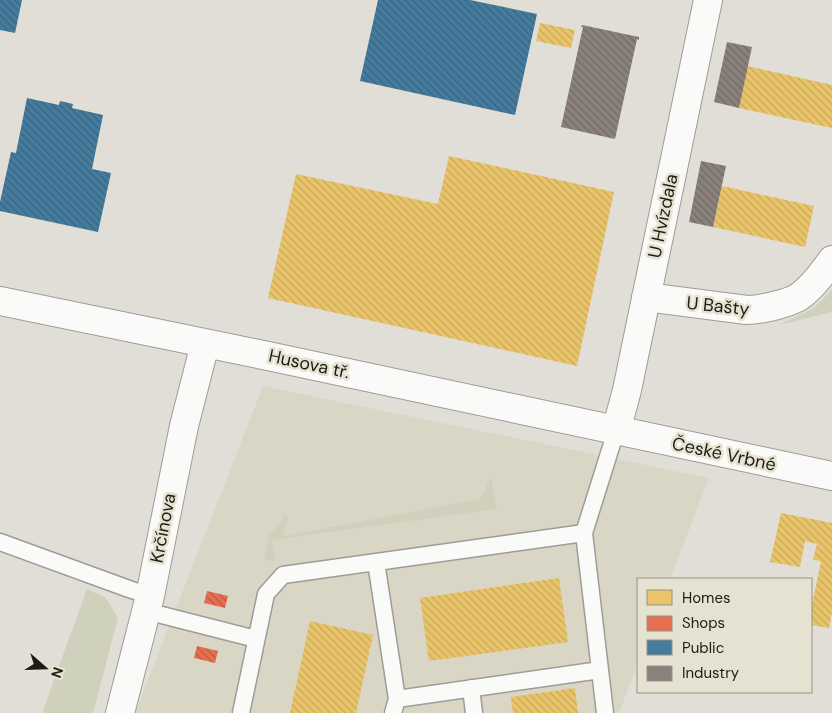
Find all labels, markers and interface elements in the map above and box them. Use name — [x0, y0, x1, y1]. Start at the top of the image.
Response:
street label: U Hvízdala — [642, 172, 684, 260]
street label: U Bašty — [685, 291, 751, 321]
street label: Husova tř. — [266, 344, 352, 384]
street label: České Vrbné — [670, 431, 778, 477]
street label: Krčínova — [144, 491, 182, 565]
legend — [637, 578, 812, 693]
text: Homes — [682, 588, 731, 608]
text: Shops — [682, 613, 725, 633]
text: Public — [682, 638, 724, 658]
north arrow — [20, 643, 70, 693]
text: Industry — [682, 663, 740, 683]
text: N — [47, 665, 67, 680]

